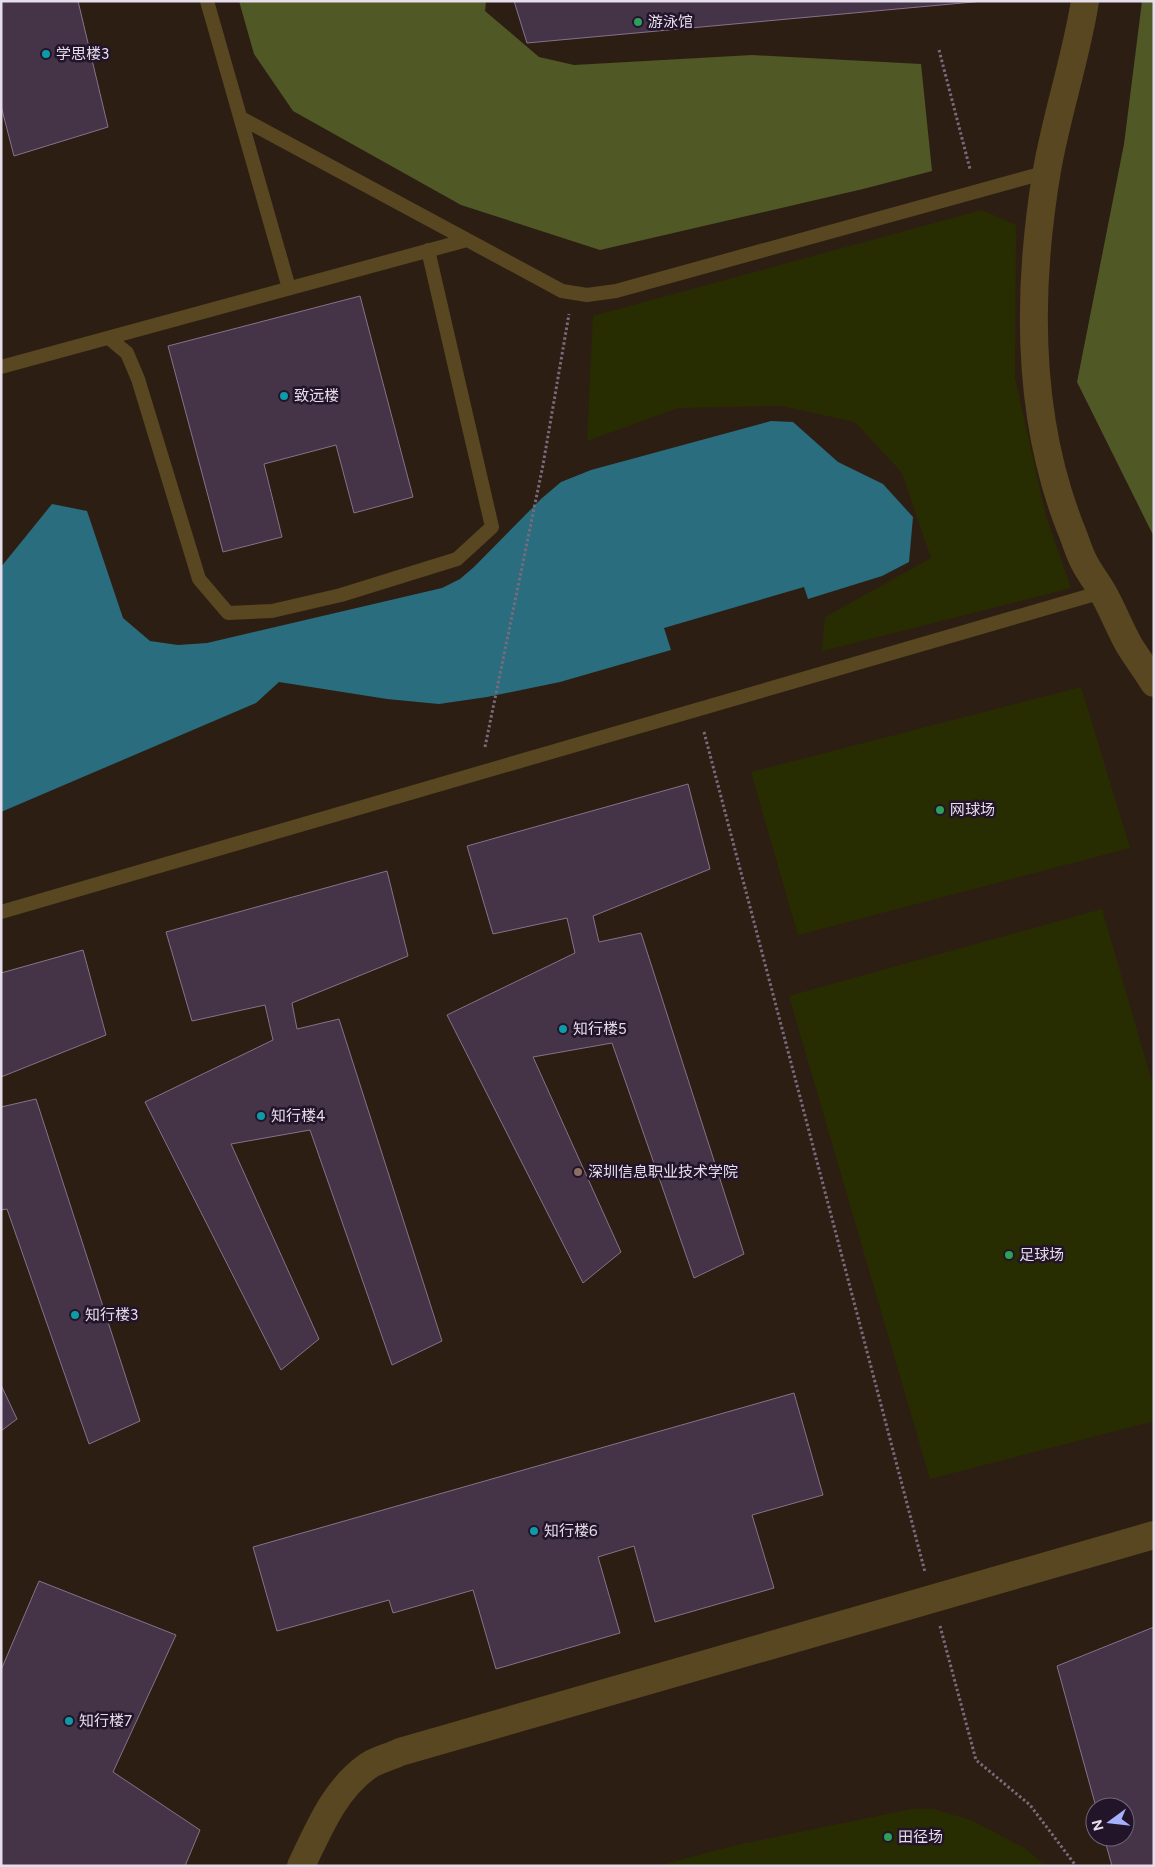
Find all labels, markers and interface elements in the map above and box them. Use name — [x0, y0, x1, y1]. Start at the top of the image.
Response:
place label: 游泳馆 — [648, 13, 693, 31]
marker: 游泳馆 — [632, 16, 644, 28]
place label: 学思楼3 — [56, 45, 109, 63]
marker: 学思楼3 — [40, 48, 52, 60]
place label: 致远楼 — [294, 387, 339, 405]
marker: 致远楼 — [278, 390, 290, 402]
place label: 网球场 — [950, 801, 995, 819]
marker: 网球场 — [934, 804, 946, 816]
place label: 知行楼5 — [573, 1020, 627, 1038]
marker: 知行楼5 — [557, 1023, 569, 1035]
place label: 知行楼4 — [271, 1107, 325, 1125]
marker: 知行楼4 — [255, 1110, 267, 1122]
place label: 深圳信息职业技术学院 — [588, 1163, 738, 1181]
marker: 深圳信息职业技术学院 — [572, 1166, 584, 1178]
place label: 足球场 — [1019, 1246, 1064, 1264]
marker: 足球场 — [1003, 1249, 1015, 1261]
place label: 知行楼3 — [85, 1306, 138, 1324]
marker: 知行楼3 — [69, 1309, 81, 1321]
place label: 知行楼6 — [544, 1522, 598, 1540]
marker: 知行楼6 — [528, 1525, 540, 1537]
place label: 知行楼7 — [79, 1712, 132, 1730]
marker: 知行楼7 — [63, 1715, 75, 1727]
north arrow — [1085, 1797, 1135, 1847]
text: N — [1088, 1818, 1108, 1833]
place label: 田径场 — [898, 1828, 943, 1846]
marker: 田径场 — [882, 1831, 894, 1843]

